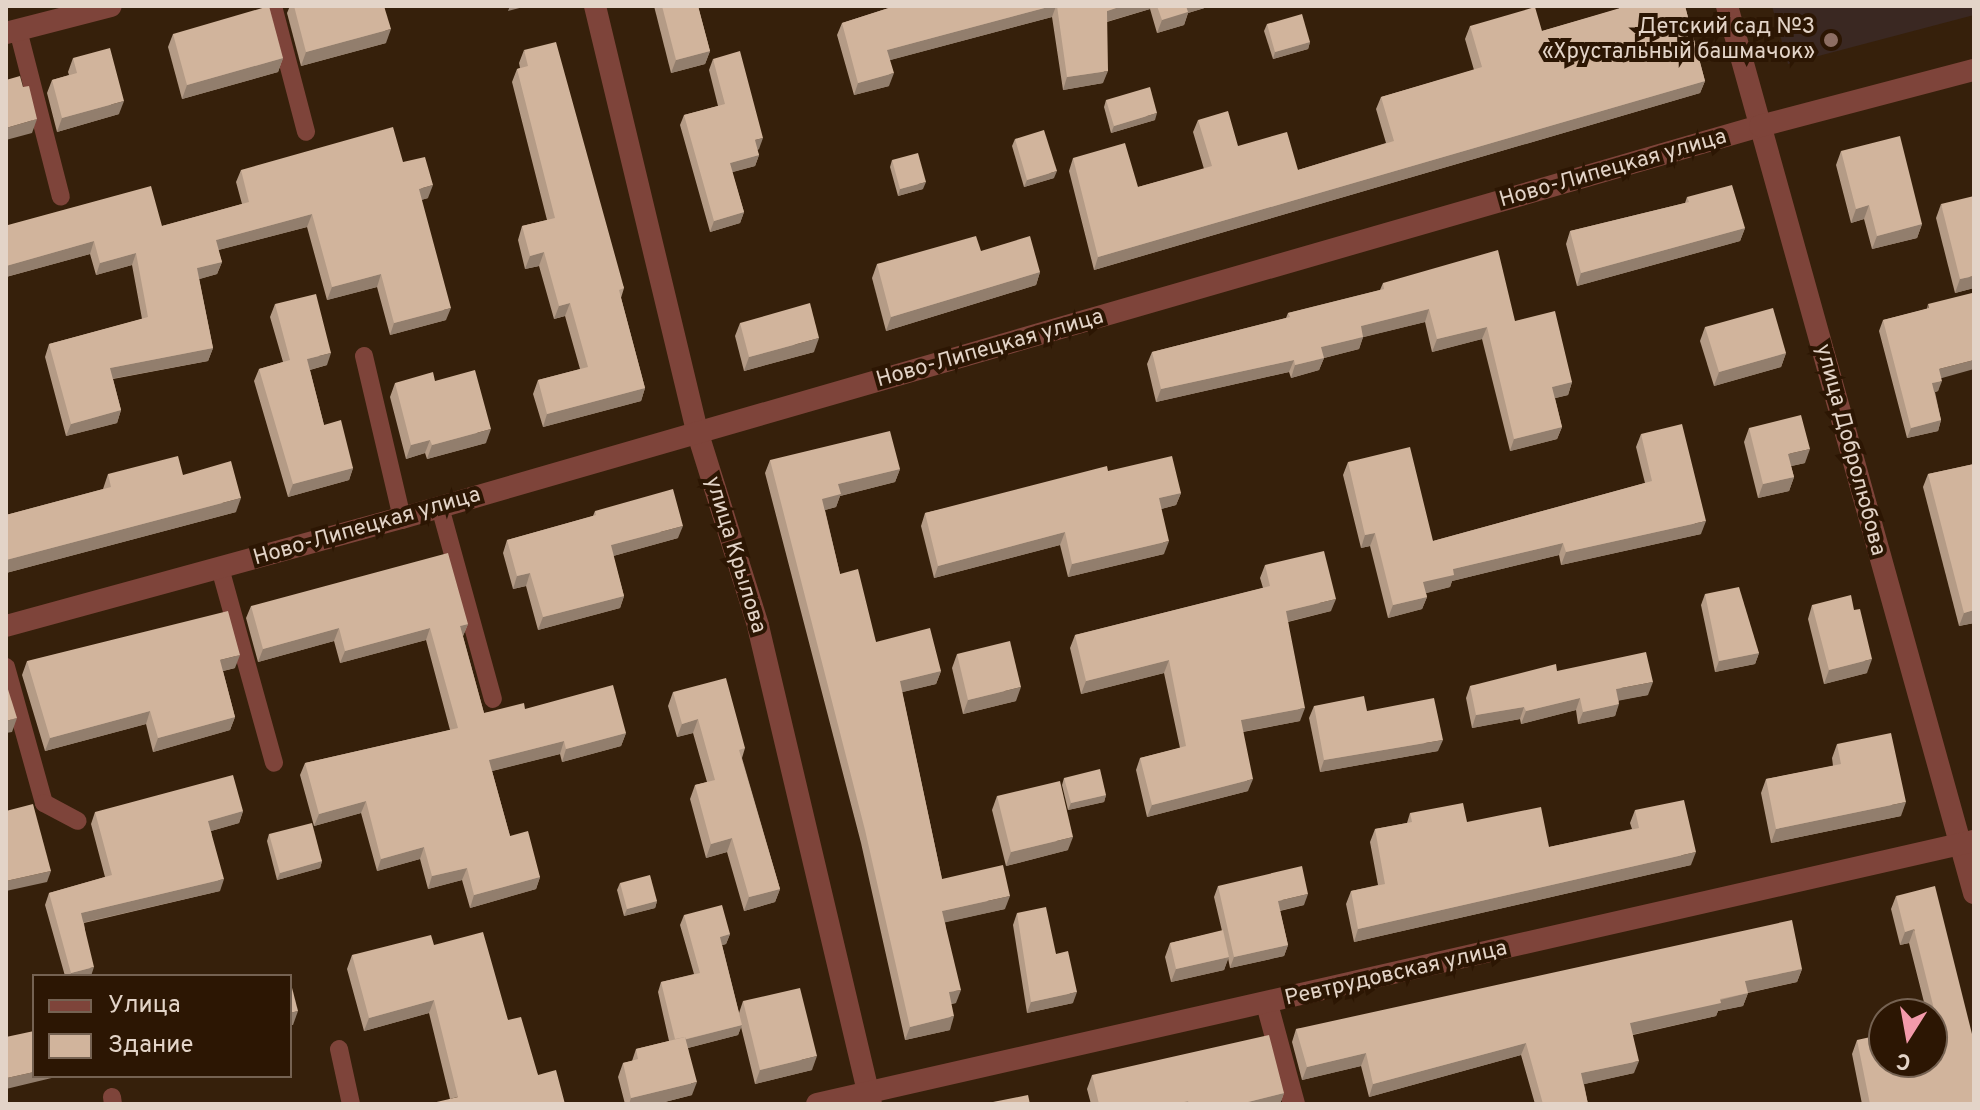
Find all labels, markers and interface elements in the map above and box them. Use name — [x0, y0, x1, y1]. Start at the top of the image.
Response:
place label: Детский сад №3 «Хрустальный башмачок» — [1542, 14, 1815, 66]
marker: Детский сад №3 «Хрустальный башмачок» — [1822, 31, 1840, 49]
street label: Ново-Липецкая улица — [1496, 124, 1730, 214]
street label: Ново-Липецкая улица — [873, 304, 1107, 394]
street label: улица Добролюбова — [1809, 341, 1891, 559]
street label: улица Крылова — [699, 473, 771, 637]
street label: Ново-Липецкая улица — [250, 482, 484, 572]
street label: Ревтрудовская улица — [1282, 936, 1510, 1012]
legend — [32, 974, 292, 1078]
text: Улица — [108, 991, 181, 1021]
north arrow — [1868, 998, 1948, 1078]
text: Здание — [108, 1031, 194, 1061]
text: С — [1894, 1045, 1913, 1075]

